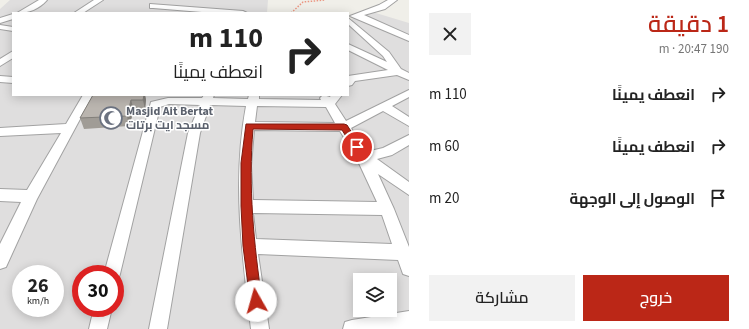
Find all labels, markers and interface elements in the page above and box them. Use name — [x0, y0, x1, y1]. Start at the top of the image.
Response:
text: 1 دقيقة — [648, 7, 729, 42]
button: close — [429, 13, 471, 55]
text: 110 m — [189, 18, 263, 58]
icon: right — [277, 28, 329, 80]
text: 190 m · 20:47 — [659, 40, 729, 58]
text: انعطف يمينًا — [173, 60, 263, 85]
icon: right — [707, 83, 729, 105]
text: 110 m — [429, 84, 467, 105]
text: انعطف يمينًا — [612, 85, 695, 106]
place label: Masjid Ait Bertat مسجد ايت برتات — [126, 103, 214, 134]
mosque icon: Masjid Ait Bertat مسجد ايت برتات — [98, 105, 124, 131]
pin — [340, 130, 374, 164]
icon: right — [707, 135, 729, 157]
icon: arrive — [346, 136, 368, 158]
text: 60 m — [429, 136, 459, 157]
text: انعطف يمينًا — [612, 137, 695, 158]
icon: arrive — [707, 187, 729, 209]
text: 20 m — [429, 188, 459, 209]
text: الوصول إلى الوجهة — [569, 189, 695, 210]
speed limit sign: 30 — [72, 265, 124, 317]
text: 26 — [27, 272, 49, 300]
map controls — [353, 273, 397, 317]
button: layers — [353, 273, 397, 317]
button: مشاركة — [429, 275, 575, 321]
button: خروج — [583, 275, 729, 321]
position arrow — [235, 280, 277, 322]
text: km/h — [27, 294, 49, 308]

